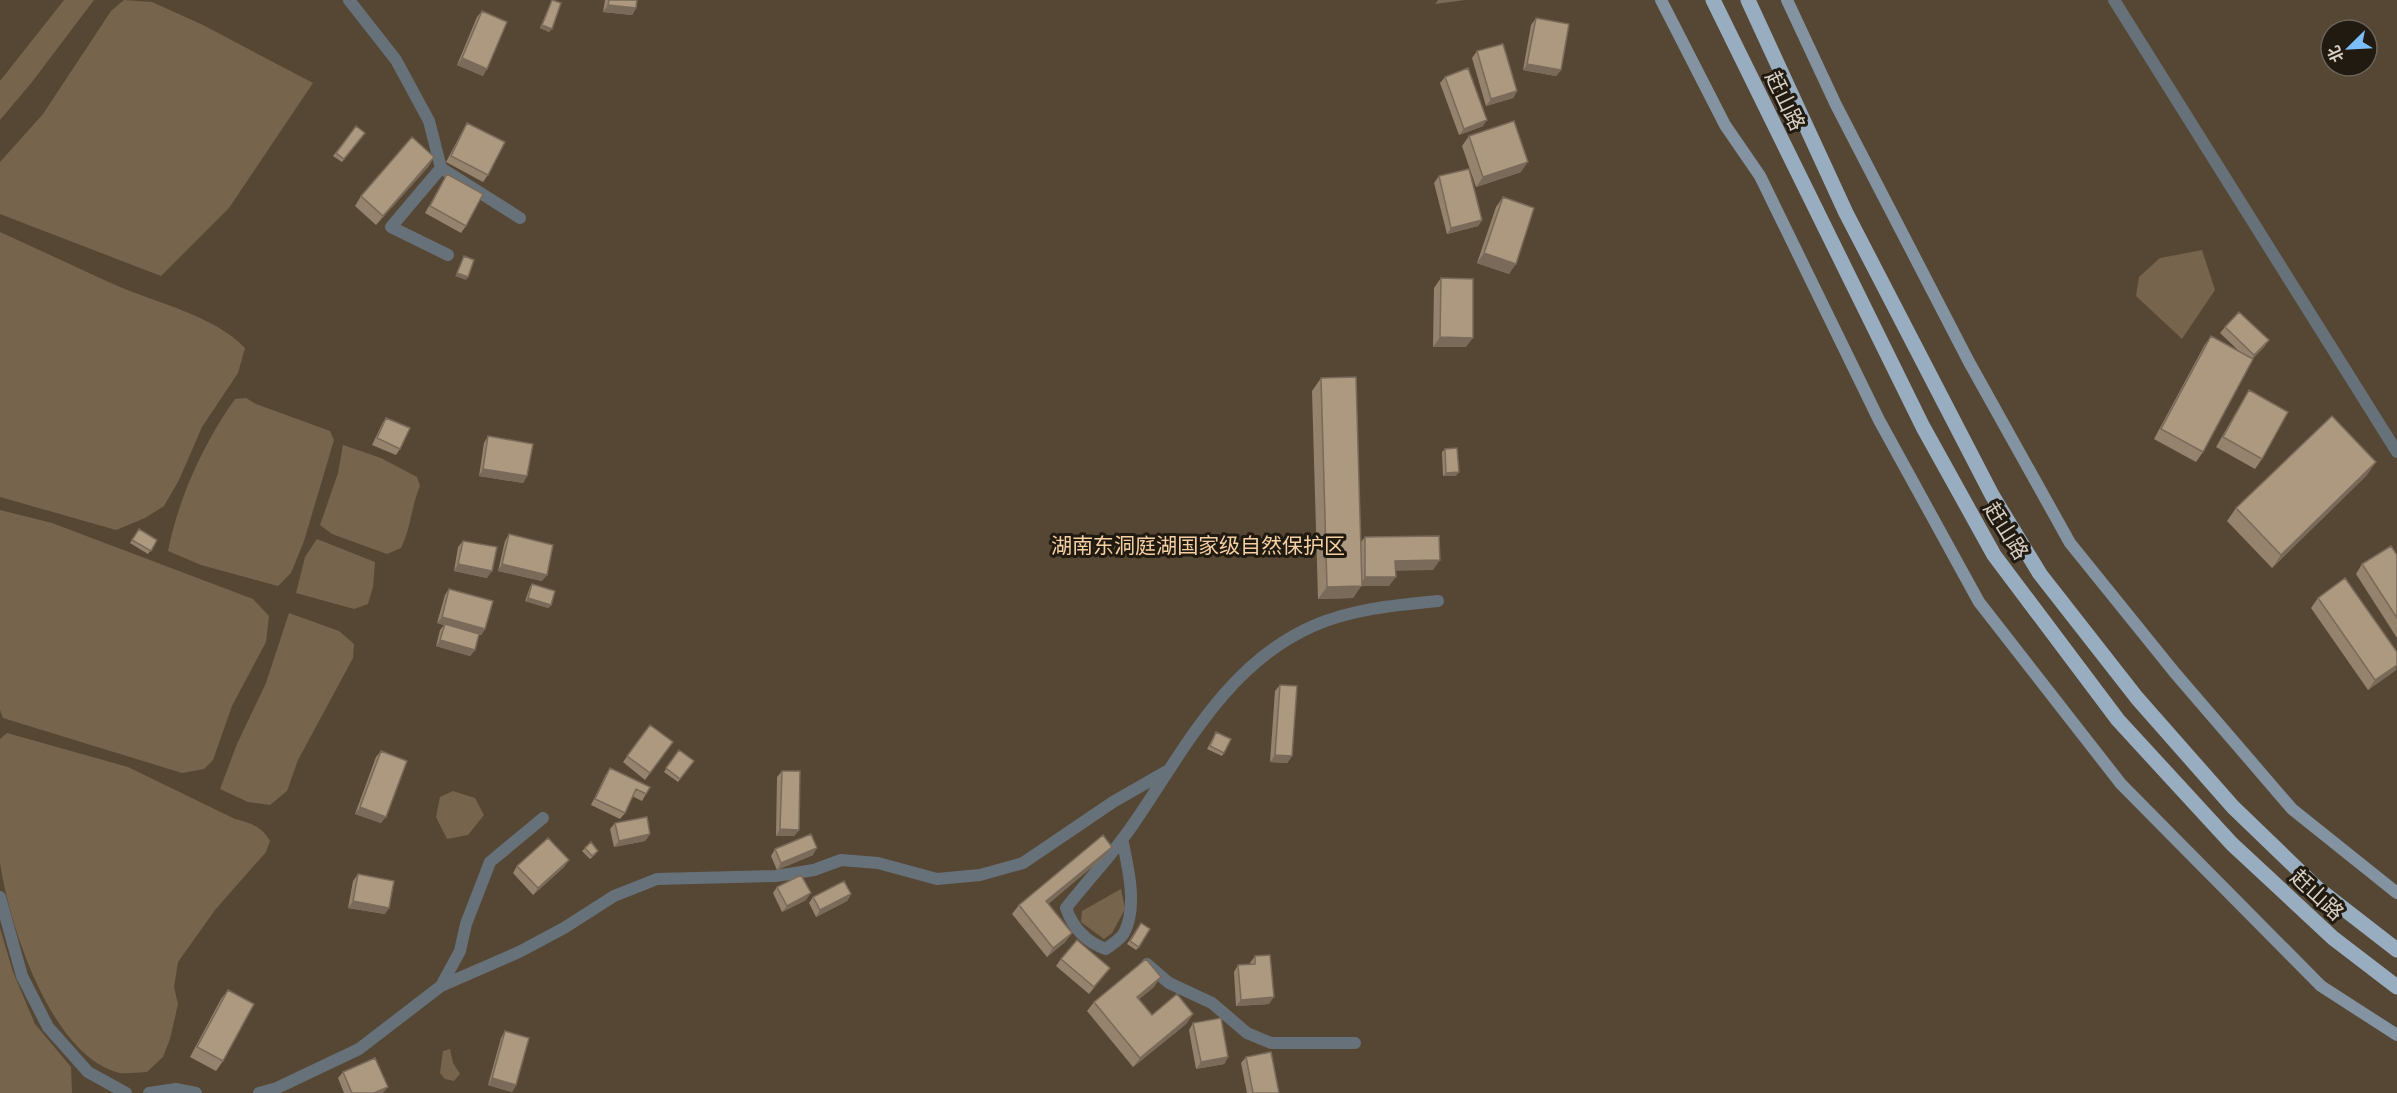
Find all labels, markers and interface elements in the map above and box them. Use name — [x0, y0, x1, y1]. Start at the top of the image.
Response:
north arrow — [2319, 18, 2379, 78]
text: 北 — [2324, 43, 2347, 65]
street label: 赶山路 — [1761, 67, 1810, 134]
street label: 赶山路 — [1980, 497, 2034, 564]
park label: 湖南东洞庭湖国家级自然保护区 — [1051, 533, 1345, 557]
street label: 赶山路 — [2286, 864, 2349, 925]

